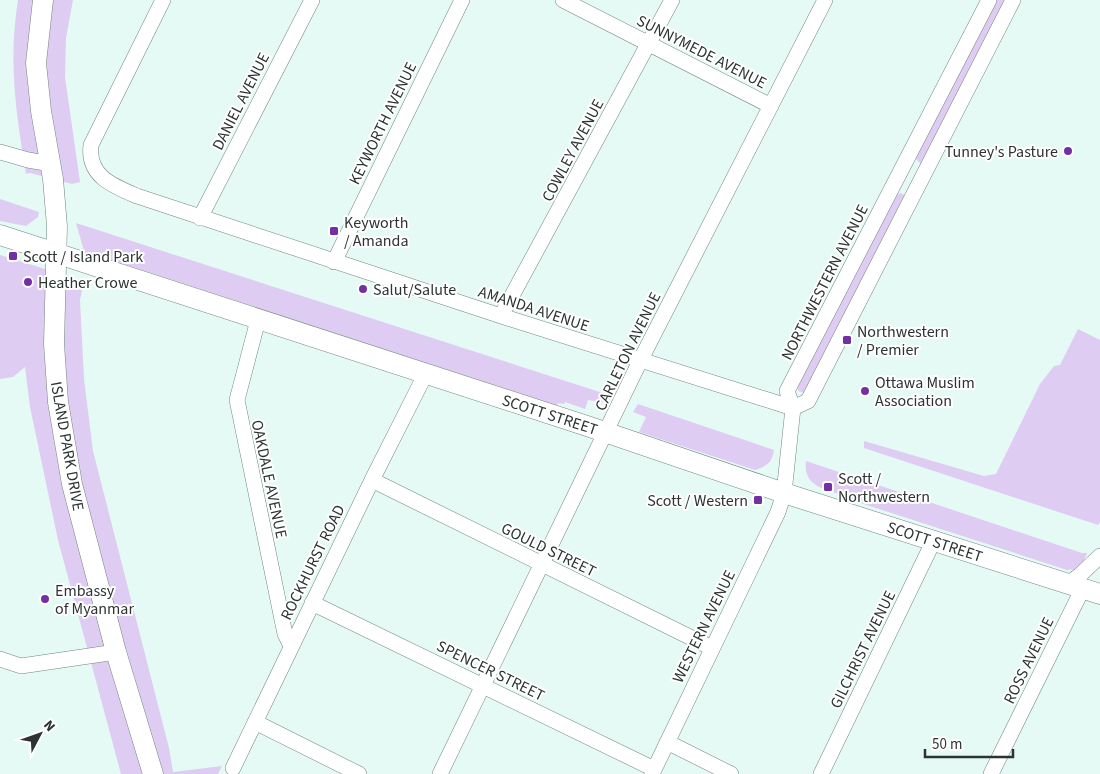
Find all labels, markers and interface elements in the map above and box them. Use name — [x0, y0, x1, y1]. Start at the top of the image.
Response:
street label: SUNNYMEDE AVENUE — [633, 10, 770, 94]
street label: DANIEL AVENUE — [207, 49, 275, 154]
street label: KEYWORTH AVENUE — [344, 59, 422, 188]
street label: COWLEY AVENUE — [537, 95, 609, 206]
place label: Tunney's Pasture — [945, 141, 1058, 163]
marker: Tunney's Pasture — [1062, 145, 1074, 157]
street label: NORTHWESTERN AVENUE — [776, 201, 874, 364]
place label: Keyworth / Amanda — [344, 212, 409, 252]
marker: Keyworth / Amanda — [328, 225, 340, 237]
place label: Scott / Island Park — [23, 246, 143, 268]
marker: Scott / Island Park — [7, 250, 19, 262]
place label: Heather Crowe — [38, 272, 137, 294]
marker: Heather Crowe — [22, 276, 34, 288]
place label: Salut/Salute — [373, 279, 456, 301]
street label: AMANDA AVENUE — [476, 281, 592, 337]
marker: Salut/Salute — [357, 283, 369, 295]
street label: CARLETON AVENUE — [590, 288, 666, 415]
place label: Northwestern / Premier — [857, 321, 949, 361]
marker: Northwestern / Premier — [841, 334, 853, 346]
place label: Ottawa Muslim Association — [875, 372, 975, 412]
street label: ISLAND PARK DRIVE — [45, 380, 89, 513]
marker: Ottawa Muslim Association — [859, 385, 871, 397]
street label: SCOTT STREET — [499, 389, 601, 441]
street label: OAKDALE AVENUE — [246, 418, 292, 540]
place label: Scott / Northwestern — [838, 468, 930, 508]
marker: Scott / Northwestern — [822, 481, 834, 493]
place label: Scott / Western — [647, 490, 748, 512]
marker: Scott / Western — [752, 494, 764, 506]
street label: ROCKHURST ROAD — [275, 501, 350, 624]
street label: SCOTT STREET — [884, 516, 986, 568]
street label: GOULD STREET — [497, 517, 600, 583]
street label: WESTERN AVENUE — [667, 566, 741, 687]
place label: Embassy of Myanmar — [55, 580, 134, 620]
street label: GILCHRIST AVENUE — [825, 587, 901, 712]
marker: Embassy of Myanmar — [39, 593, 51, 605]
street label: ROSS AVENUE — [998, 613, 1059, 708]
street label: SPENCER STREET — [433, 635, 549, 707]
north arrow — [15, 709, 65, 759]
text: N — [38, 716, 60, 736]
scale bar — [925, 726, 1012, 758]
text: 50 m — [932, 734, 962, 755]

